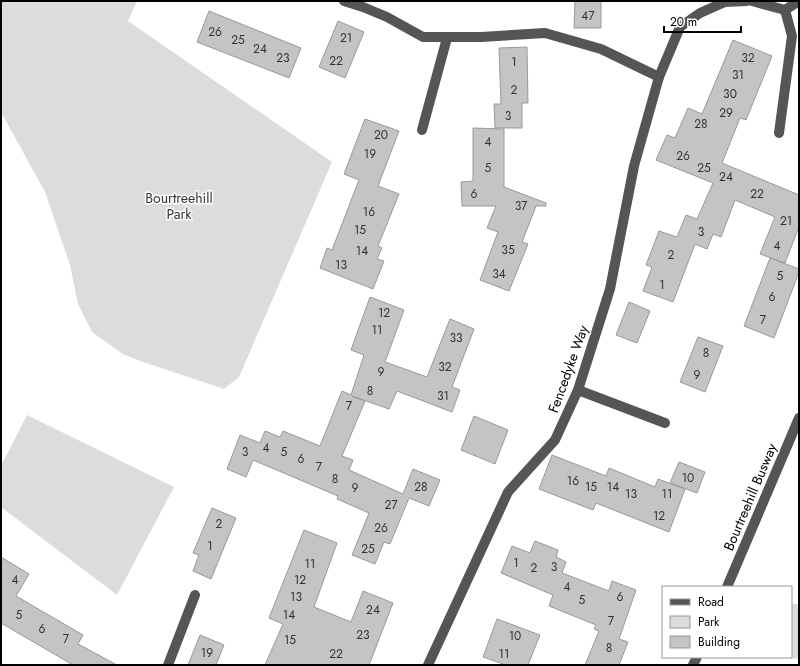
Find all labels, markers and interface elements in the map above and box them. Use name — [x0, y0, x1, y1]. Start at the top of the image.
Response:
house number: 47 — [581, 7, 595, 25]
scale bar — [664, 8, 741, 34]
text: 20 m — [670, 13, 697, 31]
house number: 26 — [208, 23, 222, 41]
house number: 21 — [340, 29, 352, 47]
house number: 25 — [231, 31, 245, 49]
house number: 24 — [253, 40, 267, 58]
house number: 23 — [276, 49, 290, 67]
house number: 32 — [741, 49, 755, 67]
house number: 22 — [329, 52, 343, 70]
house number: 1 — [511, 53, 517, 71]
house number: 31 — [732, 66, 744, 84]
house number: 2 — [511, 81, 518, 99]
house number: 30 — [723, 85, 737, 103]
house number: 29 — [719, 104, 733, 122]
house number: 3 — [505, 107, 512, 125]
house number: 28 — [694, 115, 708, 133]
house number: 20 — [374, 126, 388, 144]
house number: 4 — [485, 133, 492, 151]
house number: 19 — [364, 145, 376, 163]
house number: 26 — [676, 147, 690, 165]
house number: 5 — [485, 159, 492, 177]
house number: 25 — [697, 159, 711, 177]
house number: 24 — [719, 168, 733, 186]
house number: 6 — [471, 185, 478, 203]
house number: 22 — [750, 185, 764, 203]
park label: Bourtreehill Park — [145, 188, 213, 224]
house number: 37 — [515, 197, 528, 215]
house number: 16 — [363, 203, 375, 221]
house number: 21 — [780, 212, 792, 230]
house number: 15 — [354, 221, 366, 239]
house number: 3 — [698, 223, 705, 241]
house number: 4 — [774, 237, 781, 255]
house number: 35 — [501, 241, 515, 259]
house number: 14 — [356, 242, 368, 260]
house number: 2 — [668, 246, 675, 264]
house number: 13 — [335, 256, 347, 274]
house number: 34 — [492, 265, 506, 283]
house number: 5 — [777, 267, 784, 285]
house number: 1 — [659, 276, 665, 294]
house number: 6 — [769, 288, 776, 306]
house number: 12 — [378, 304, 390, 322]
house number: 7 — [760, 311, 767, 329]
house number: 11 — [372, 321, 382, 339]
street label: Fencedyke Way — [543, 322, 593, 416]
house number: 33 — [449, 329, 463, 347]
house number: 8 — [703, 344, 709, 362]
house number: 32 — [438, 358, 452, 376]
house number: 9 — [378, 363, 385, 381]
house number: 9 — [694, 366, 701, 384]
house number: 8 — [367, 382, 373, 400]
house number: 31 — [437, 387, 449, 405]
house number: 7 — [346, 397, 353, 415]
house number: 4 — [263, 439, 270, 457]
street label: Bourtreehill Busway — [718, 440, 782, 554]
house number: 3 — [242, 443, 249, 461]
house number: 5 — [281, 443, 288, 461]
house number: 6 — [298, 450, 305, 468]
house number: 7 — [316, 458, 323, 476]
house number: 10 — [682, 469, 694, 487]
house number: 8 — [332, 470, 338, 488]
house number: 16 — [567, 472, 579, 490]
house number: 28 — [414, 478, 428, 496]
house number: 15 — [585, 478, 597, 496]
house number: 14 — [607, 478, 619, 496]
house number: 9 — [352, 479, 359, 497]
house number: 13 — [625, 485, 637, 503]
house number: 11 — [662, 485, 672, 503]
house number: 27 — [384, 496, 398, 514]
house number: 12 — [653, 507, 665, 525]
house number: 2 — [216, 515, 223, 533]
house number: 26 — [374, 519, 388, 537]
house number: 1 — [207, 537, 213, 555]
house number: 25 — [361, 540, 375, 558]
house number: 1 — [513, 554, 519, 572]
house number: 11 — [305, 555, 315, 573]
house number: 3 — [551, 558, 558, 576]
house number: 2 — [531, 559, 538, 577]
house number: 4 — [12, 571, 19, 589]
house number: 12 — [294, 571, 306, 589]
house number: 4 — [564, 578, 571, 596]
legend — [662, 586, 792, 658]
house number: 13 — [290, 588, 302, 606]
house number: 6 — [617, 588, 624, 606]
house number: 5 — [579, 591, 586, 609]
text: Road — [698, 593, 724, 611]
house number: 24 — [366, 601, 380, 619]
house number: 5 — [16, 606, 23, 624]
house number: 14 — [283, 606, 295, 624]
house number: 7 — [608, 612, 615, 630]
text: Park — [698, 613, 720, 631]
house number: 6 — [39, 620, 46, 638]
house number: 23 — [356, 626, 370, 644]
house number: 10 — [509, 627, 521, 645]
house number: 7 — [63, 630, 70, 648]
house number: 15 — [284, 631, 296, 649]
text: Building — [698, 633, 740, 651]
house number: 8 — [606, 639, 612, 657]
house number: 19 — [201, 644, 213, 662]
house number: 22 — [329, 645, 343, 663]
house number: 11 — [499, 645, 509, 663]

